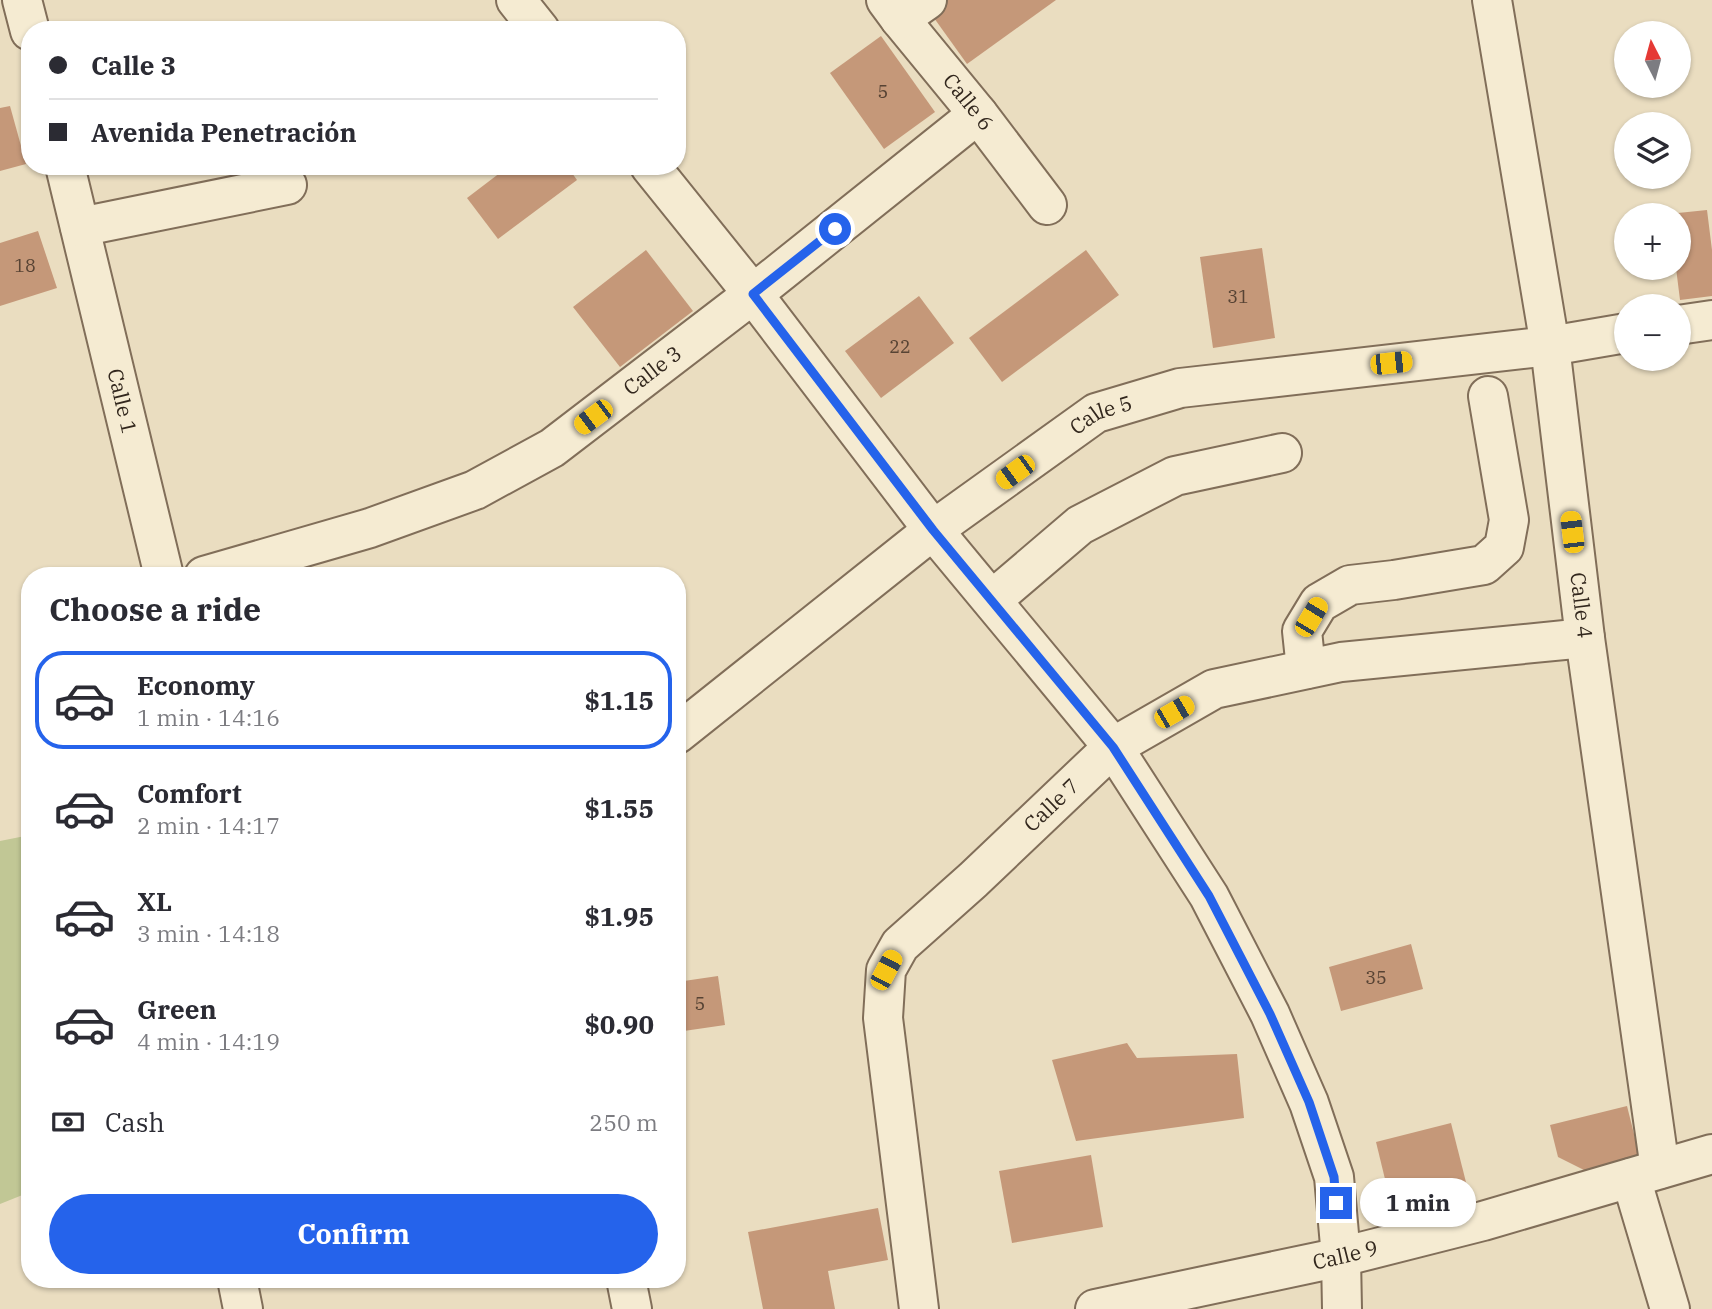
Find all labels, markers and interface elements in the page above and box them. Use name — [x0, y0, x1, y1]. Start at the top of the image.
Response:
north arrow — [1614, 21, 1690, 98]
map controls — [1614, 21, 1691, 371]
text: Calle 3 — [91, 48, 176, 82]
street label: Calle 6 — [937, 67, 1001, 136]
house number: 5 — [878, 80, 888, 103]
button: layers — [1614, 112, 1691, 189]
text: Avenida Penetración — [91, 115, 357, 149]
button: + — [1614, 203, 1691, 280]
route start — [819, 213, 851, 245]
house number: 18 — [14, 254, 36, 277]
house number: 31 — [1227, 285, 1249, 308]
button: − — [1614, 294, 1691, 371]
house number: 22 — [889, 335, 911, 358]
street label: Calle 3 — [617, 339, 687, 401]
car — [1370, 350, 1413, 376]
street label: Calle 1 — [101, 366, 144, 436]
street label: Calle 5 — [1064, 388, 1135, 441]
car — [570, 396, 617, 438]
car — [992, 451, 1039, 493]
car — [1560, 510, 1585, 554]
street label: Calle 4 — [1564, 571, 1600, 640]
text: Choose a ride — [49, 588, 261, 630]
car — [1292, 594, 1331, 640]
text: Economy — [137, 668, 255, 702]
icon: car — [53, 669, 116, 732]
text: $1.15 — [584, 683, 654, 717]
car — [1151, 692, 1198, 732]
text: 1 min · 14:16 — [137, 702, 280, 732]
street label: Calle 7 — [1017, 772, 1084, 838]
text: Comfort — [137, 776, 242, 810]
icon: car — [53, 777, 116, 840]
text: $1.55 — [584, 791, 654, 825]
text: 2 min · 14:17 — [137, 810, 280, 840]
text: XL — [137, 884, 172, 918]
icon: car — [53, 885, 116, 948]
text: $1.95 — [584, 899, 654, 933]
text: 3 min · 14:18 — [137, 918, 280, 948]
car — [867, 947, 906, 993]
house number: 35 — [1365, 966, 1387, 989]
text: Green — [137, 992, 217, 1026]
house number: 5 — [695, 992, 705, 1015]
icon: car — [53, 993, 116, 1056]
text: $0.90 — [584, 1007, 654, 1041]
text: 4 min · 14:19 — [137, 1026, 280, 1056]
icon: cash — [49, 1103, 87, 1141]
text: Cash — [105, 1105, 165, 1139]
text: 250 m — [589, 1107, 658, 1137]
callout: 1 min — [1360, 1178, 1476, 1228]
route end — [1320, 1187, 1352, 1219]
text: 1 min — [1386, 1187, 1450, 1217]
button: Confirm — [49, 1194, 658, 1274]
street label: Calle 9 — [1310, 1233, 1381, 1276]

